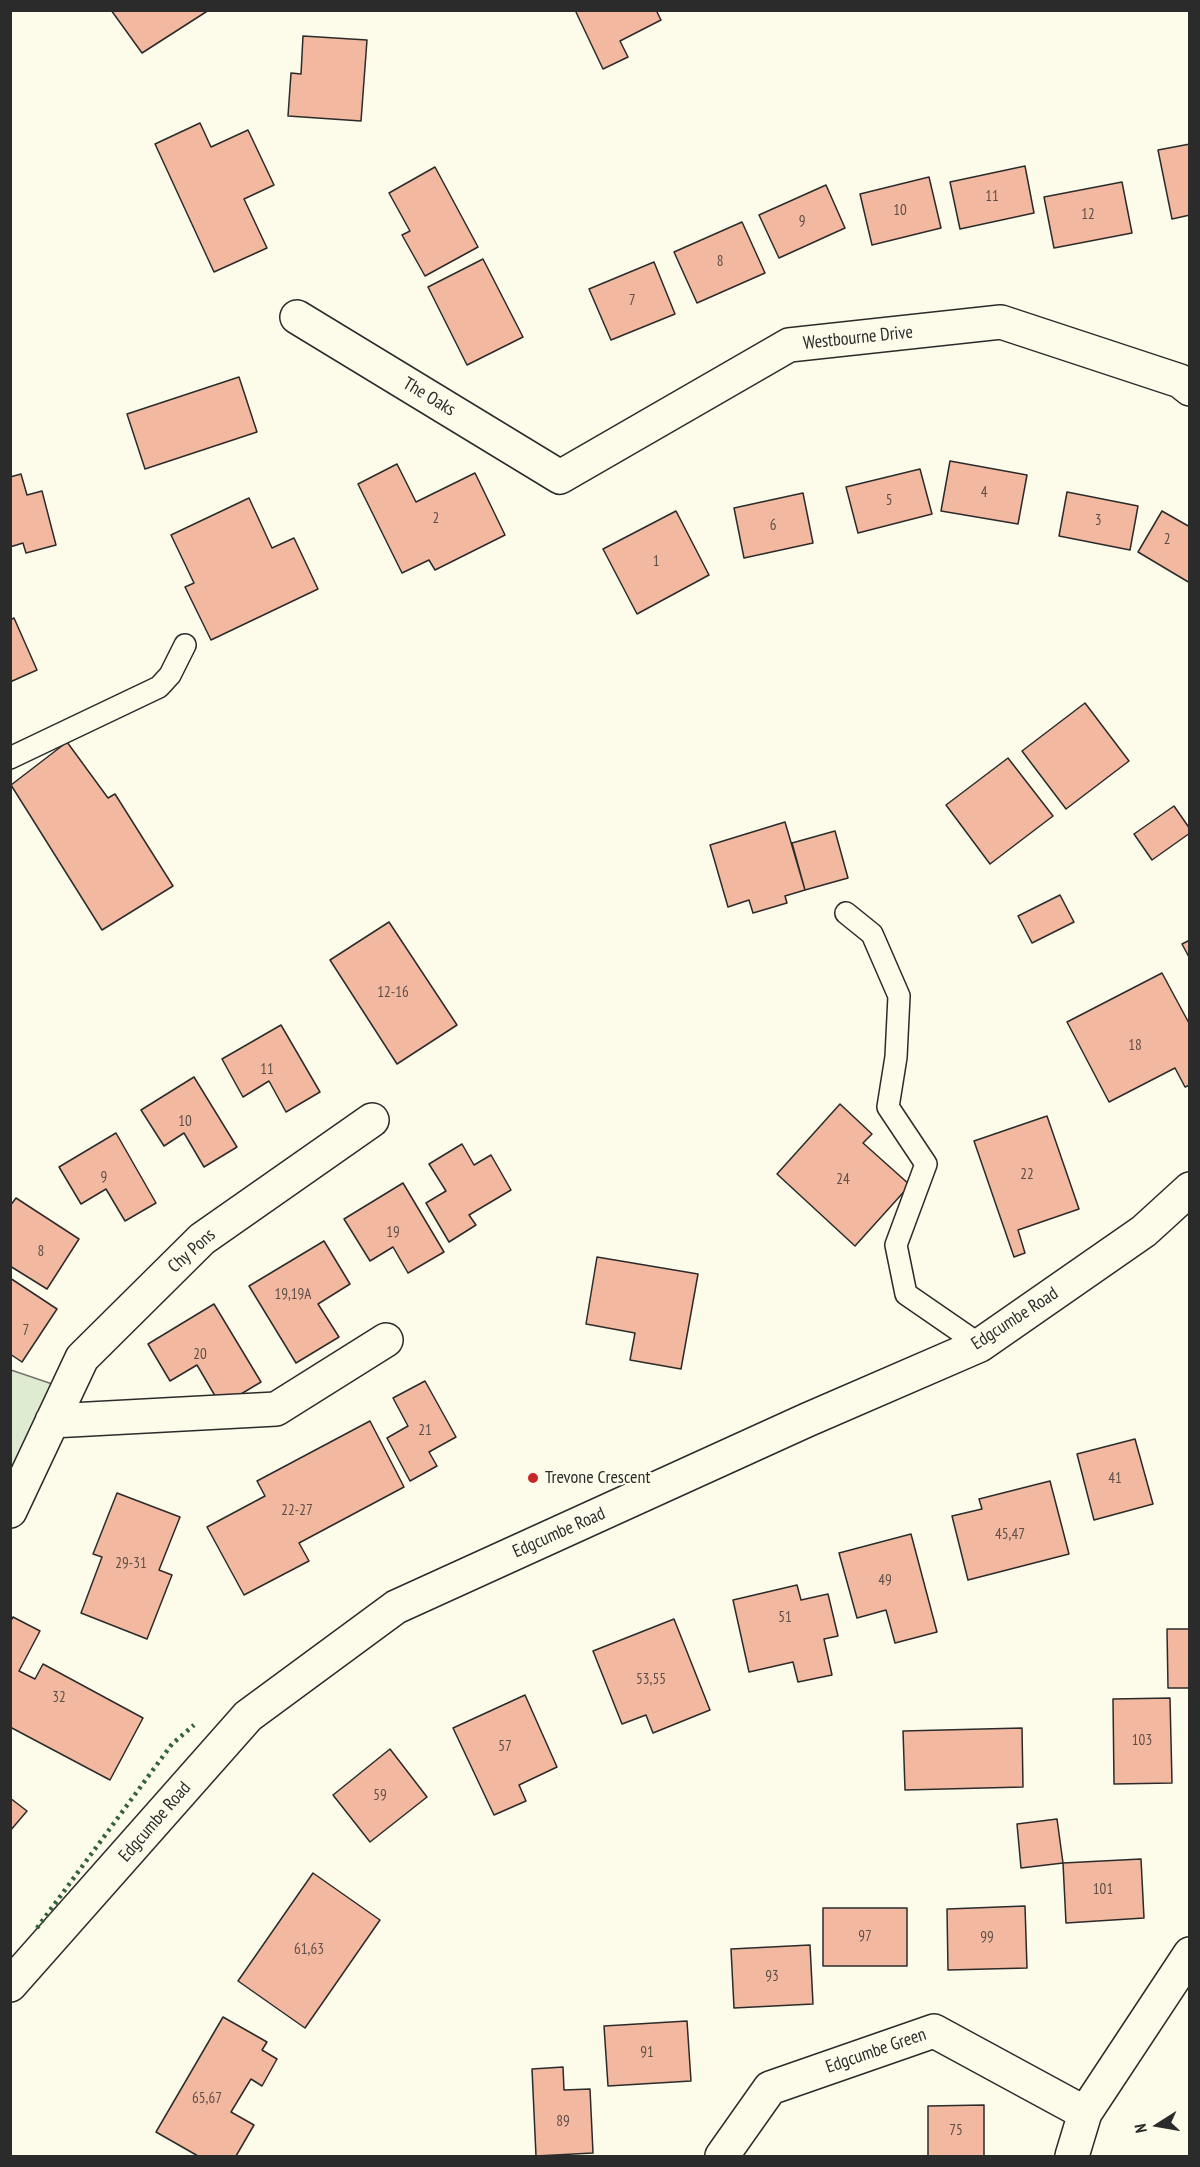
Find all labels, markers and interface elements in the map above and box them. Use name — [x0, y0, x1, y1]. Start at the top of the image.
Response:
house number: 11 — [985, 188, 999, 206]
house number: 10 — [893, 202, 907, 220]
house number: 12 — [1081, 206, 1095, 224]
house number: 9 — [799, 213, 805, 231]
house number: 8 — [717, 253, 723, 271]
house number: 7 — [629, 292, 635, 310]
street label: Westbourne Drive — [802, 322, 914, 354]
street label: The Oaks — [399, 373, 459, 421]
house number: 4 — [981, 484, 987, 502]
house number: 5 — [886, 492, 892, 510]
house number: 2 — [433, 510, 439, 528]
house number: 3 — [1095, 512, 1101, 530]
house number: 6 — [770, 517, 776, 535]
house number: 2 — [1164, 531, 1170, 549]
house number: 1 — [653, 553, 659, 571]
house number: 12-16 — [377, 984, 409, 1002]
house number: 18 — [1128, 1037, 1142, 1055]
house number: 11 — [260, 1061, 274, 1079]
house number: 10 — [178, 1113, 192, 1131]
house number: 22 — [1020, 1166, 1034, 1184]
house number: 9 — [101, 1169, 107, 1187]
house number: 24 — [836, 1171, 850, 1189]
street label: Chy Pons — [164, 1224, 220, 1278]
house number: 19 — [386, 1224, 400, 1242]
house number: 8 — [38, 1243, 44, 1261]
street label: Edgcumbe Road — [968, 1283, 1062, 1355]
house number: 19,19A — [275, 1286, 311, 1304]
house number: 7 — [23, 1322, 29, 1340]
house number: 20 — [193, 1346, 207, 1364]
house number: 21 — [418, 1422, 432, 1440]
place label: Trevone Crescent — [545, 1467, 650, 1489]
house number: 41 — [1108, 1470, 1122, 1488]
marker: Trevone Crescent — [526, 1471, 540, 1485]
house number: 22-27 — [281, 1502, 313, 1520]
street label: Edgcumbe Road — [509, 1503, 609, 1563]
house number: 45,47 — [995, 1526, 1025, 1544]
house number: 29-31 — [115, 1555, 147, 1573]
house number: 49 — [878, 1572, 892, 1590]
house number: 51 — [778, 1609, 792, 1627]
house number: 53,55 — [636, 1671, 666, 1689]
house number: 32 — [52, 1689, 66, 1707]
house number: 103 — [1132, 1732, 1152, 1750]
house number: 57 — [498, 1738, 512, 1756]
street label: Edgcumbe Road — [114, 1778, 196, 1866]
house number: 59 — [373, 1787, 387, 1805]
house number: 101 — [1093, 1881, 1113, 1899]
house number: 97 — [858, 1928, 872, 1946]
house number: 99 — [980, 1929, 994, 1947]
house number: 61,63 — [294, 1941, 324, 1959]
house number: 93 — [765, 1968, 779, 1986]
street label: Edgcumbe Green — [823, 2024, 929, 2078]
house number: 91 — [640, 2044, 654, 2062]
house number: 65,67 — [192, 2090, 222, 2108]
north arrow — [1128, 2095, 1188, 2155]
house number: 89 — [556, 2113, 570, 2131]
house number: 75 — [949, 2122, 963, 2140]
text: N — [1130, 2122, 1151, 2135]

